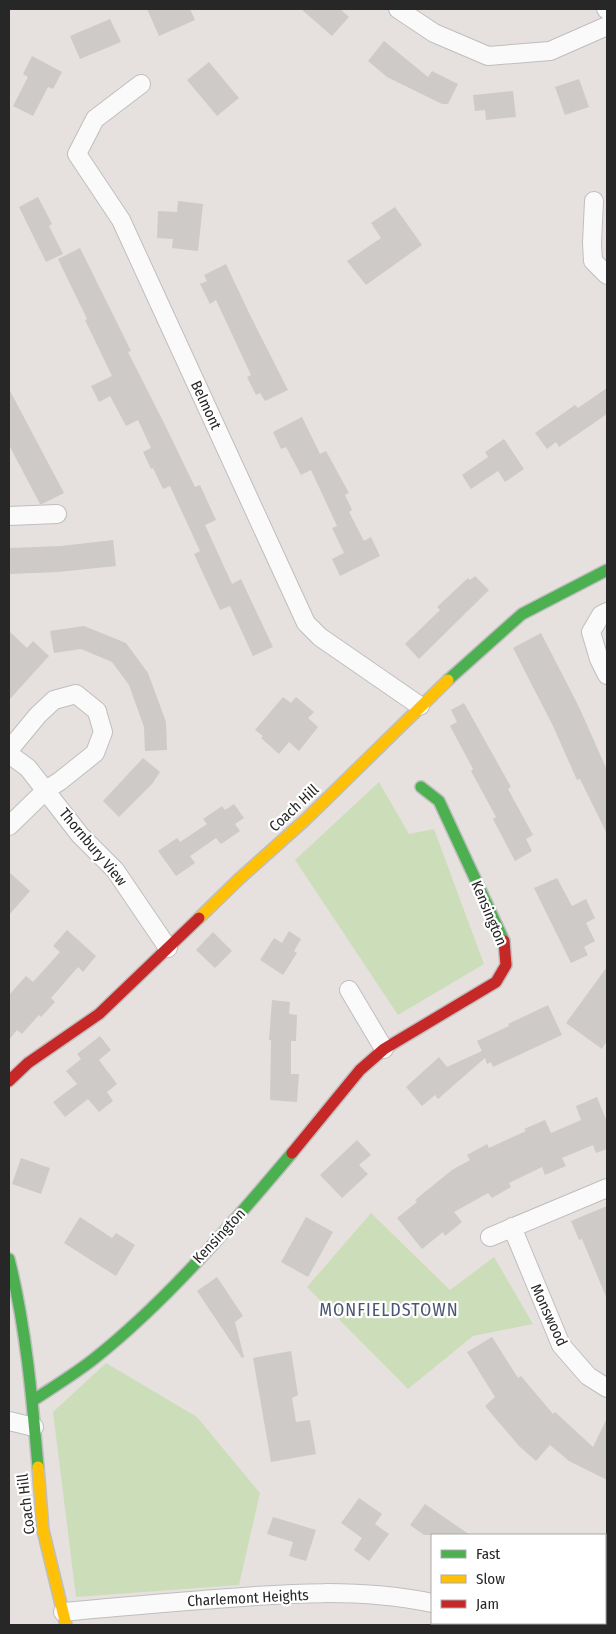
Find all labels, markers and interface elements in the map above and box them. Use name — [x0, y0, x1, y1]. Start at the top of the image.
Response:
street label: Belmont — [187, 378, 225, 432]
street label: Coach Hill — [266, 781, 322, 835]
street label: Thornbury View — [55, 805, 131, 890]
street label: Kensington — [467, 878, 511, 948]
street label: Kensington — [189, 1205, 249, 1267]
street label: Monswood — [527, 1281, 571, 1349]
district label: MONFIELDSTOWN — [319, 1299, 459, 1321]
street label: Coach Hill — [13, 1473, 39, 1535]
legend — [431, 1534, 606, 1624]
text: Fast — [476, 1545, 500, 1563]
text: Slow — [476, 1570, 505, 1588]
street label: Charlemont Heights — [187, 1586, 309, 1610]
text: Jam — [476, 1595, 499, 1613]

